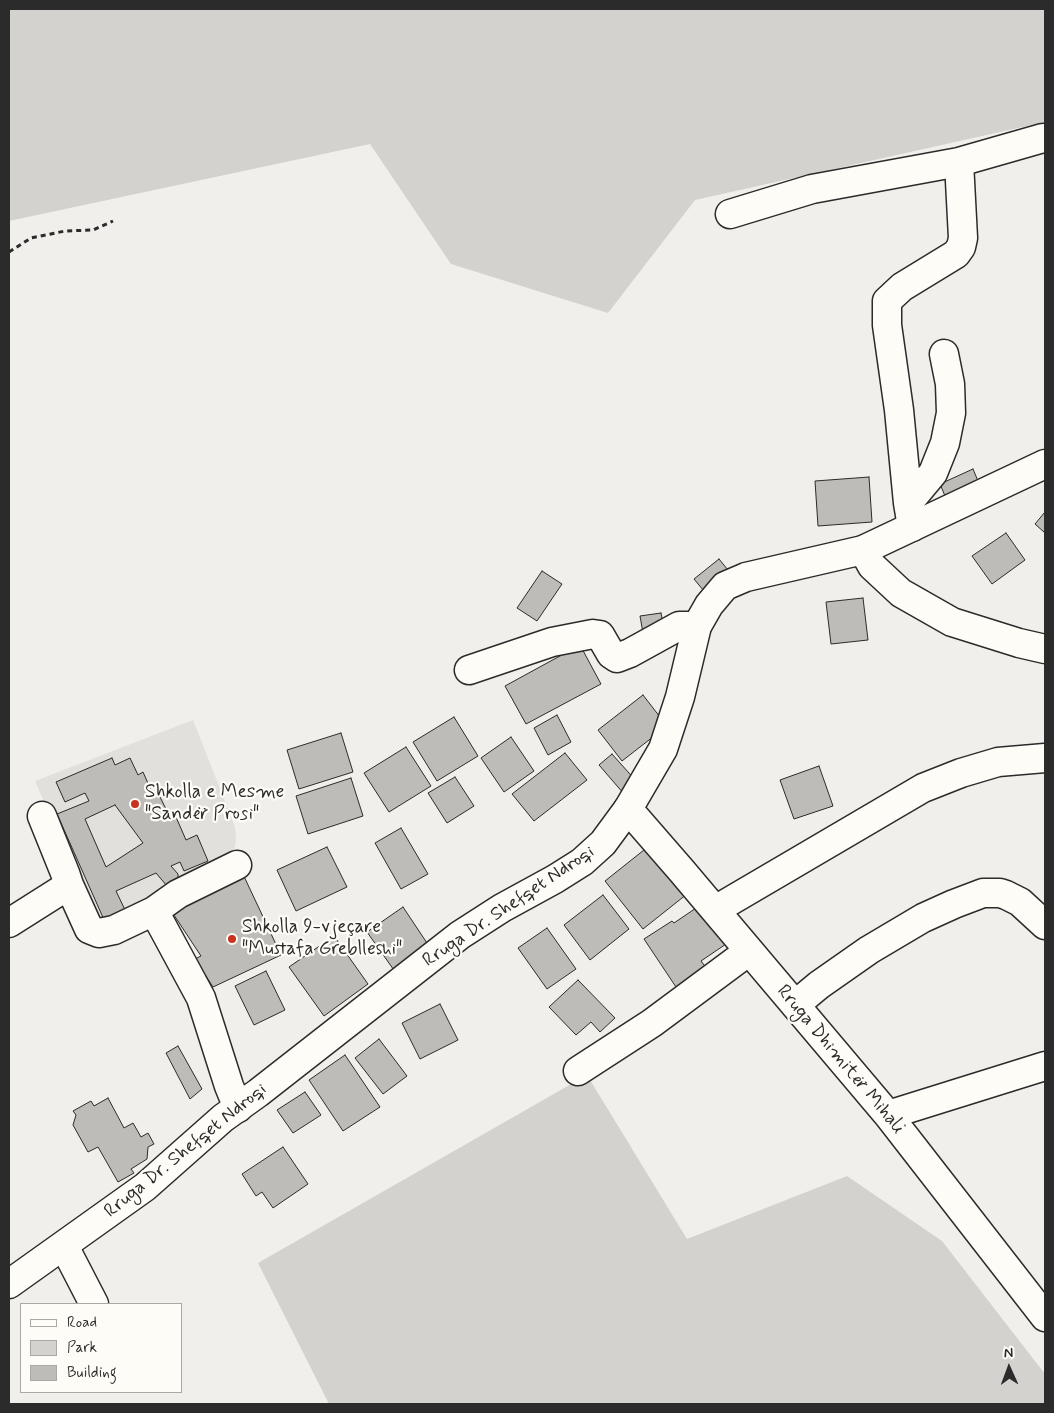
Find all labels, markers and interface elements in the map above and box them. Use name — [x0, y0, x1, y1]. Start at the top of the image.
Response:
place label: Shkolla e Mesme "Sandër Prosi" — [145, 782, 284, 826]
marker: Shkolla e Mesme "Sandër Prosi" — [129, 798, 141, 810]
street label: Rruga Dr. Shefqet Ndroqi — [419, 841, 599, 973]
place label: Shkolla 9-vjeçare "Mustafa Greblleshi" — [242, 917, 402, 961]
marker: Shkolla 9-vjeçare "Mustafa Greblleshi" — [226, 933, 238, 945]
street label: Rruga Dhimitër Mihali — [771, 981, 909, 1139]
street label: Rruga Dr. Shefqet Ndroqi — [100, 1079, 272, 1223]
legend — [20, 1303, 182, 1393]
text: Road — [67, 1313, 97, 1333]
text: Park — [67, 1338, 97, 1358]
north arrow — [984, 1343, 1034, 1393]
text: N — [1003, 1344, 1013, 1362]
text: Building — [67, 1363, 117, 1383]

